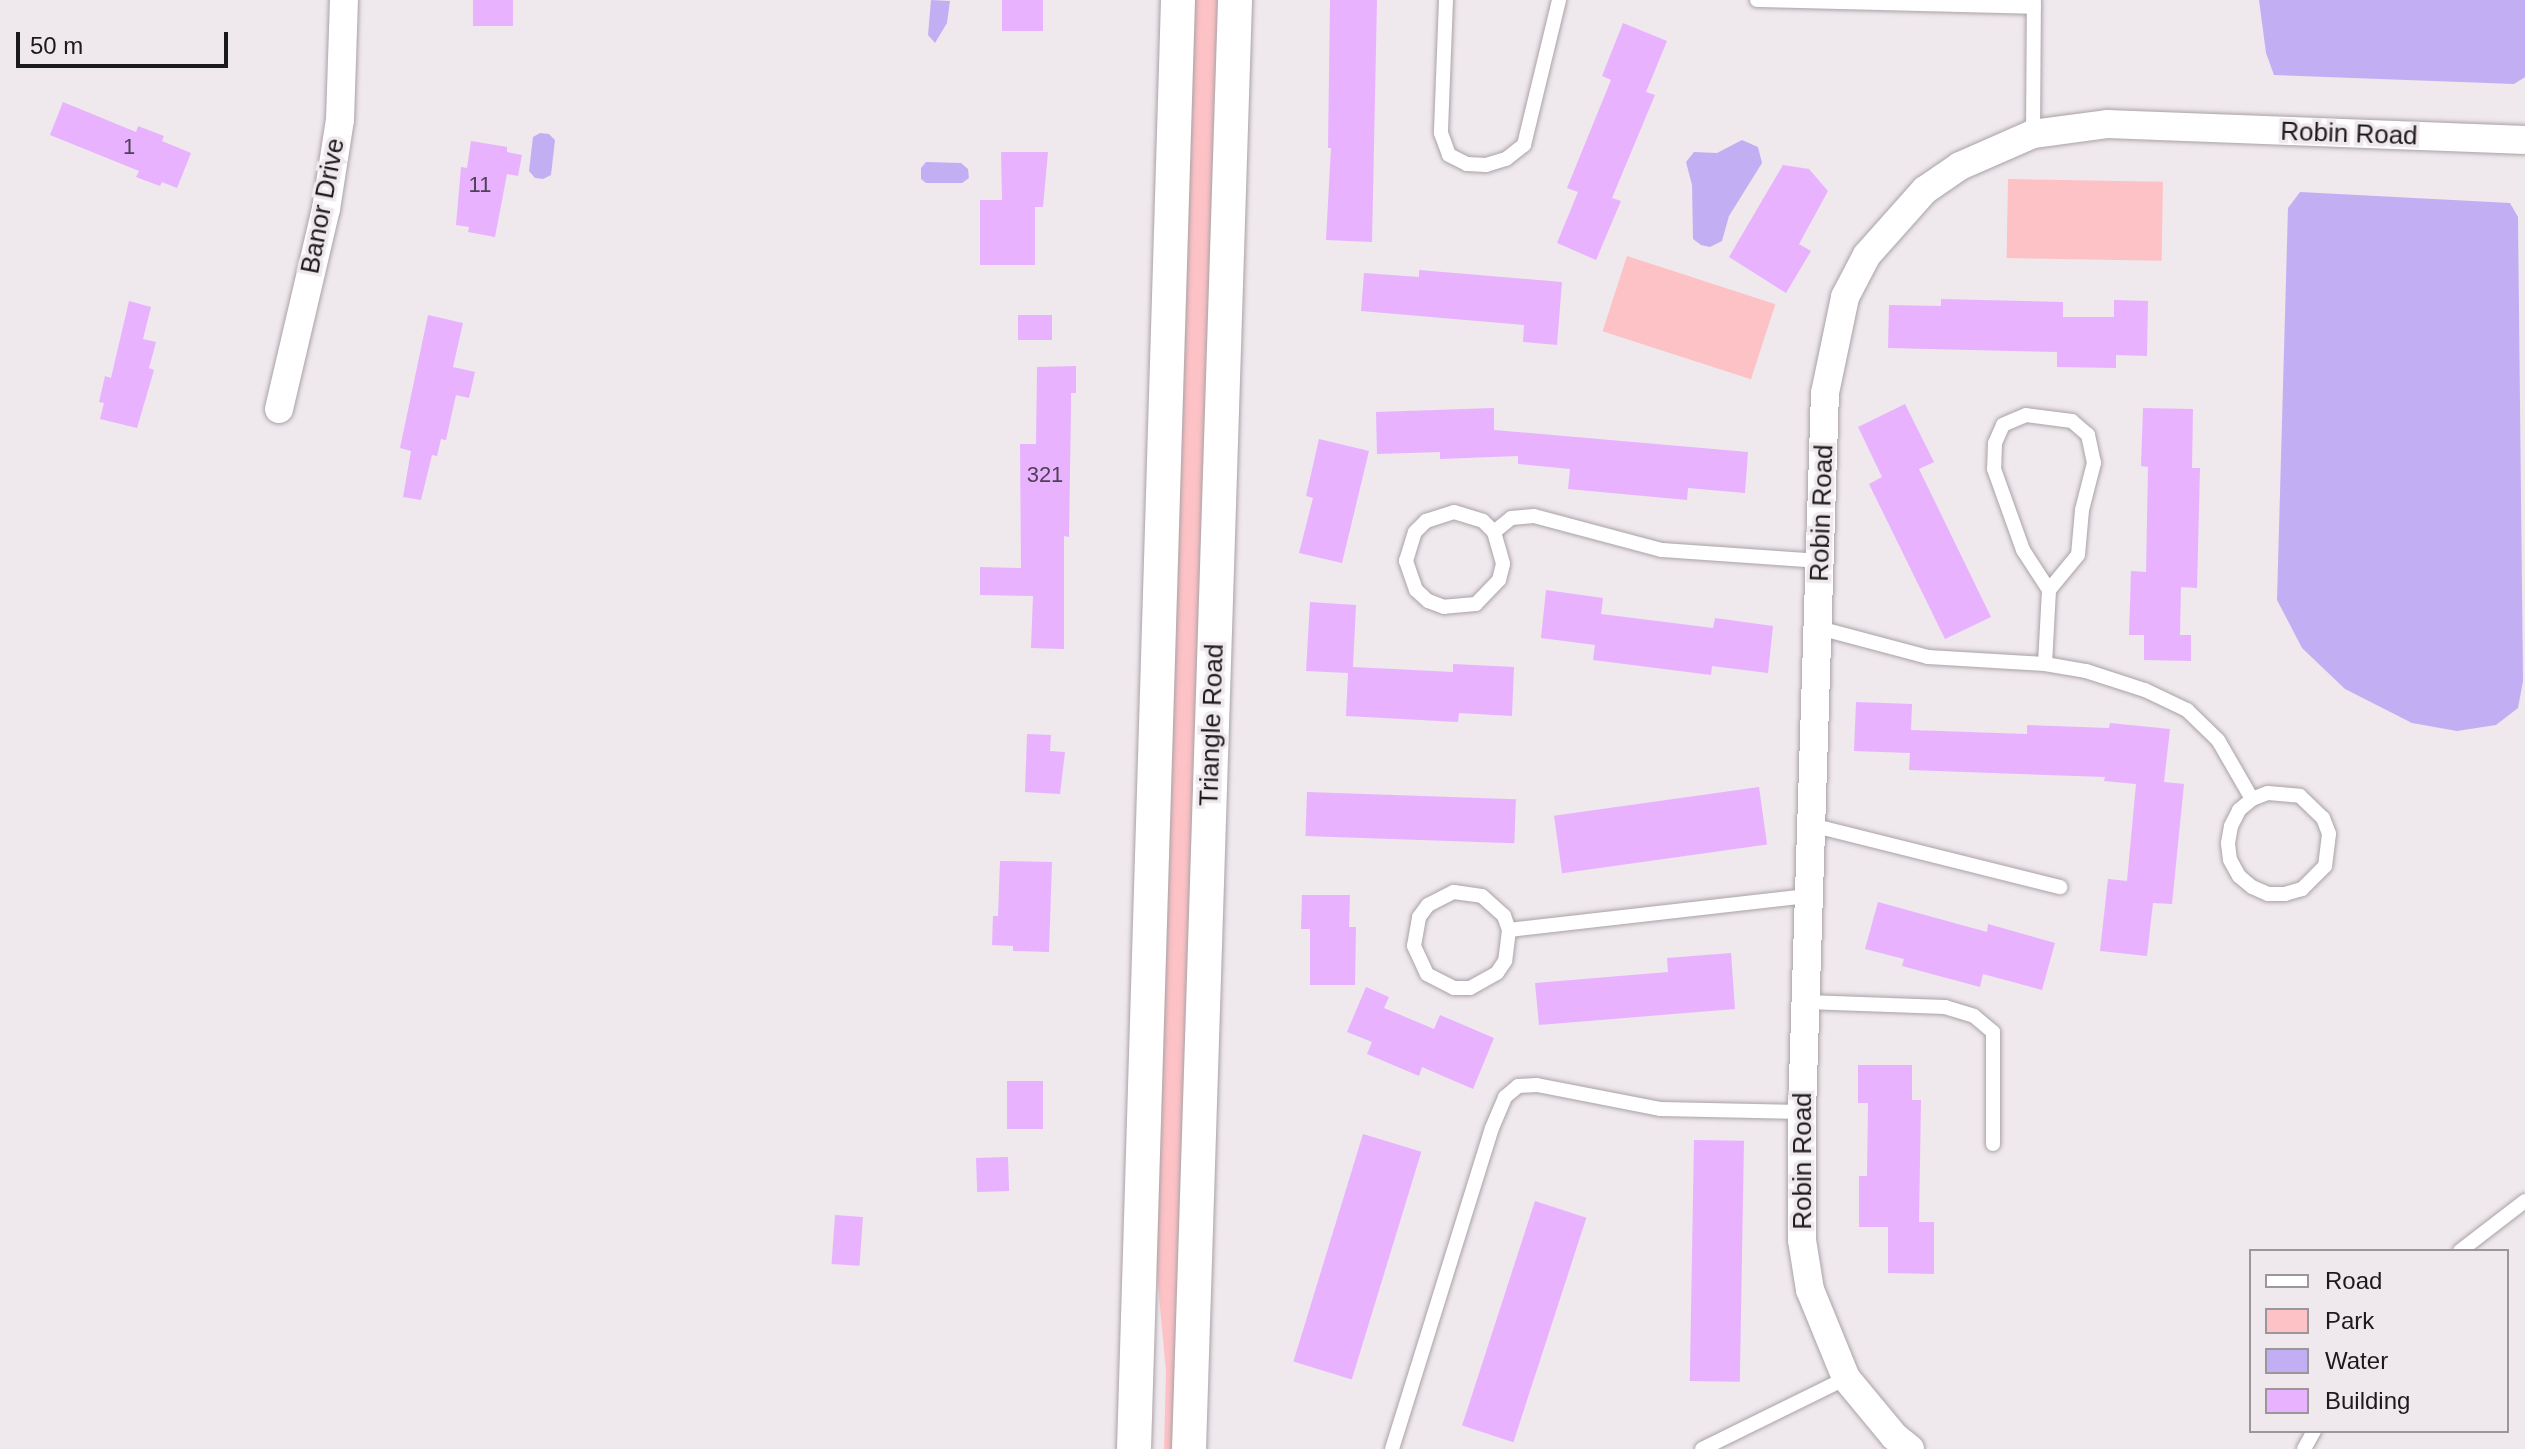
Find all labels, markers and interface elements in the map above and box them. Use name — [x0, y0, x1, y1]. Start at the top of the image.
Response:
scale bar — [20, 16, 232, 66]
text: 50 m — [30, 32, 83, 59]
street label: Robin Road — [2280, 116, 2418, 152]
house number: 1 — [123, 134, 135, 160]
street label: Banor Drive — [295, 136, 351, 276]
house number: 11 — [469, 172, 491, 198]
street label: Robin Road — [1804, 444, 1840, 582]
house number: 321 — [1027, 462, 1063, 488]
street label: Triangle Road — [1194, 643, 1230, 807]
street label: Robin Road — [1787, 1092, 1819, 1230]
legend — [2249, 1249, 2509, 1433]
text: Road — [2325, 1267, 2382, 1294]
text: Park — [2325, 1307, 2374, 1334]
text: Water — [2325, 1347, 2388, 1374]
text: Building — [2325, 1387, 2410, 1414]

